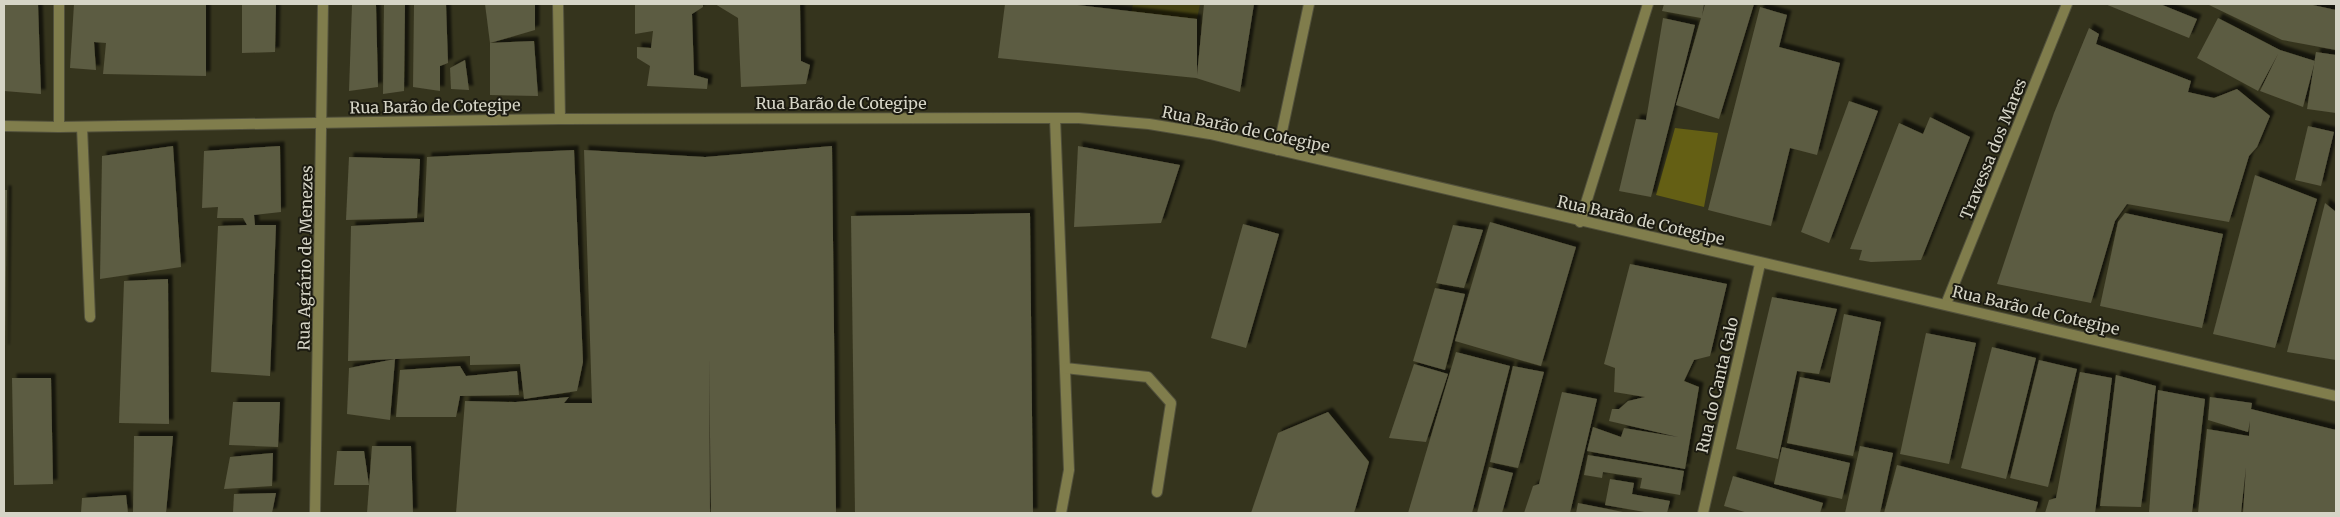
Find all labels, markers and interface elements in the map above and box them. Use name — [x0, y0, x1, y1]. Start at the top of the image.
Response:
street label: Travessa dos Mares — [1956, 75, 2031, 223]
street label: Rua Barão de Cotegipe — [755, 93, 927, 113]
street label: Rua Barão de Cotegipe — [349, 95, 521, 117]
street label: Rua Barão de Cotegipe — [1160, 101, 1332, 157]
street label: Rua Agrário de Menezes — [293, 165, 317, 351]
street label: Rua Barão de Cotegipe — [1555, 191, 1727, 249]
street label: Rua Barão de Cotegipe — [1950, 281, 2122, 339]
street label: Rua do Canta Galo — [1692, 315, 1742, 455]

